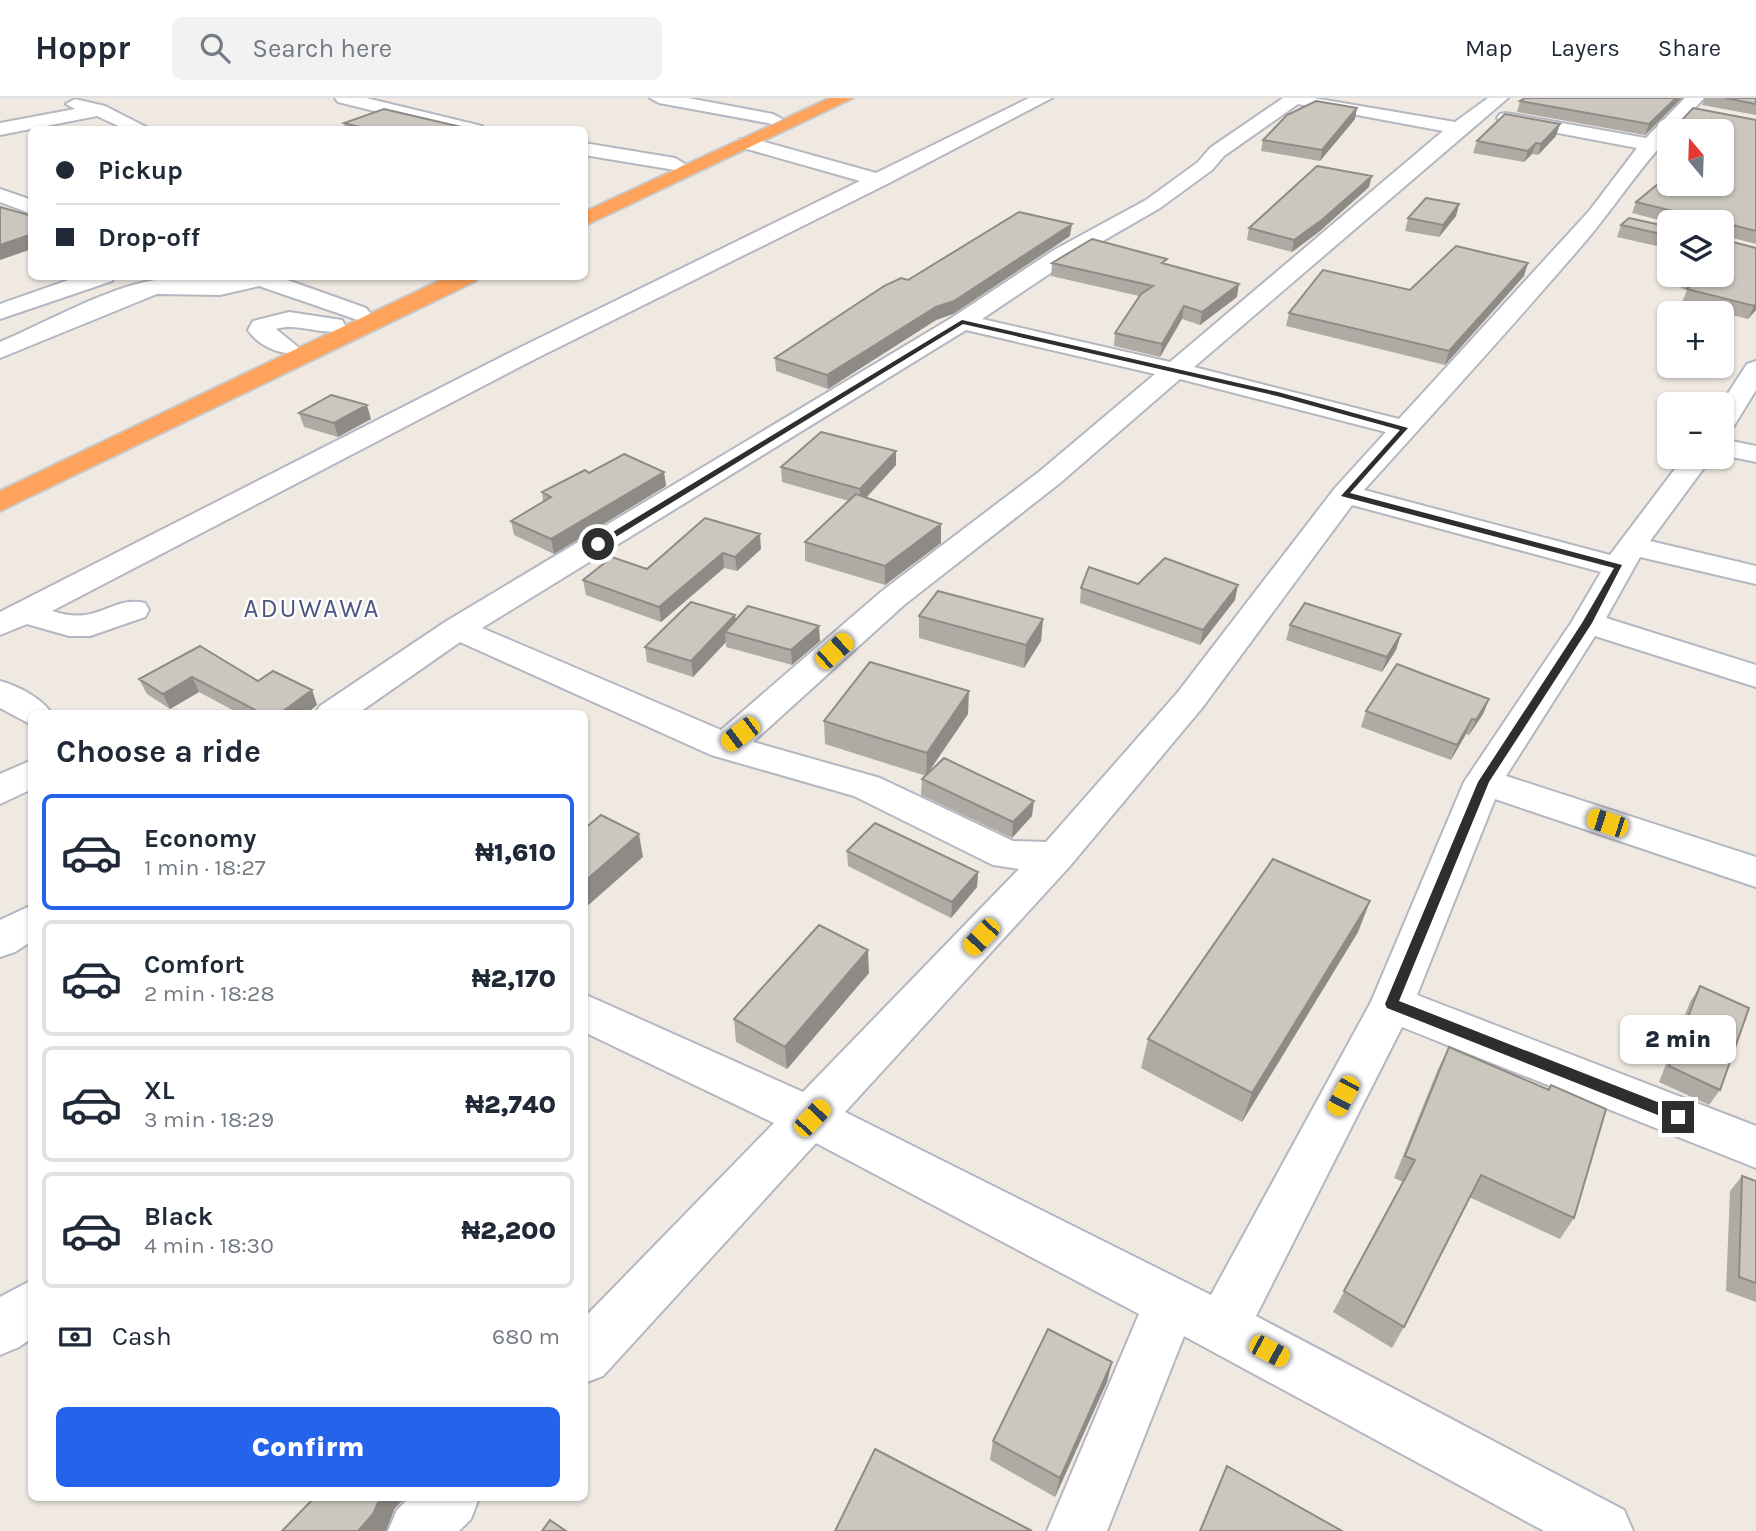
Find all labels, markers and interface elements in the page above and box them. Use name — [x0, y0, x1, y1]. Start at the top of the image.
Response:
search box — [172, 17, 662, 80]
text: Hoppr — [35, 29, 130, 67]
icon: search — [196, 29, 234, 67]
text: Search here — [252, 33, 392, 64]
text: Map — [1465, 34, 1513, 62]
text: Layers — [1551, 34, 1620, 62]
text: Share — [1658, 34, 1721, 62]
north arrow — [1657, 119, 1734, 196]
map controls — [1657, 119, 1734, 469]
text: Pickup — [98, 155, 183, 186]
button: layers — [1657, 210, 1734, 287]
text: Drop-off — [98, 222, 200, 253]
button: + — [1657, 301, 1734, 378]
button: − — [1657, 392, 1734, 469]
route start — [582, 528, 614, 560]
district label: ADUWAWA — [243, 593, 381, 624]
car — [812, 629, 857, 673]
car — [717, 713, 764, 755]
text: Choose a ride — [56, 733, 261, 770]
car — [1584, 807, 1631, 839]
icon: car — [60, 821, 123, 884]
text: Economy — [144, 823, 256, 854]
text: ₦1,610 — [475, 837, 556, 868]
text: 1 min · 18:27 — [144, 854, 266, 881]
car — [959, 914, 1004, 960]
icon: car — [60, 947, 123, 1010]
text: Comfort — [144, 949, 245, 980]
text: ₦2,170 — [472, 963, 556, 994]
text: 2 min · 18:28 — [144, 980, 275, 1007]
callout: 2 min — [1620, 1016, 1736, 1065]
text: 2 min — [1645, 1026, 1711, 1053]
icon: car — [60, 1073, 123, 1136]
car — [1324, 1073, 1363, 1119]
text: XL — [144, 1075, 175, 1106]
text: ₦2,740 — [465, 1089, 556, 1120]
car — [790, 1095, 835, 1141]
route end — [1662, 1101, 1694, 1133]
text: 3 min · 18:29 — [144, 1106, 274, 1133]
icon: car — [60, 1199, 123, 1262]
text: Black — [144, 1201, 213, 1232]
text: ₦2,200 — [462, 1215, 556, 1246]
text: 4 min · 18:30 — [144, 1232, 274, 1259]
icon: cash — [56, 1318, 94, 1356]
text: Cash — [112, 1321, 172, 1352]
text: 680 m — [492, 1323, 560, 1350]
car — [1246, 1332, 1293, 1370]
button: Confirm — [56, 1407, 560, 1487]

